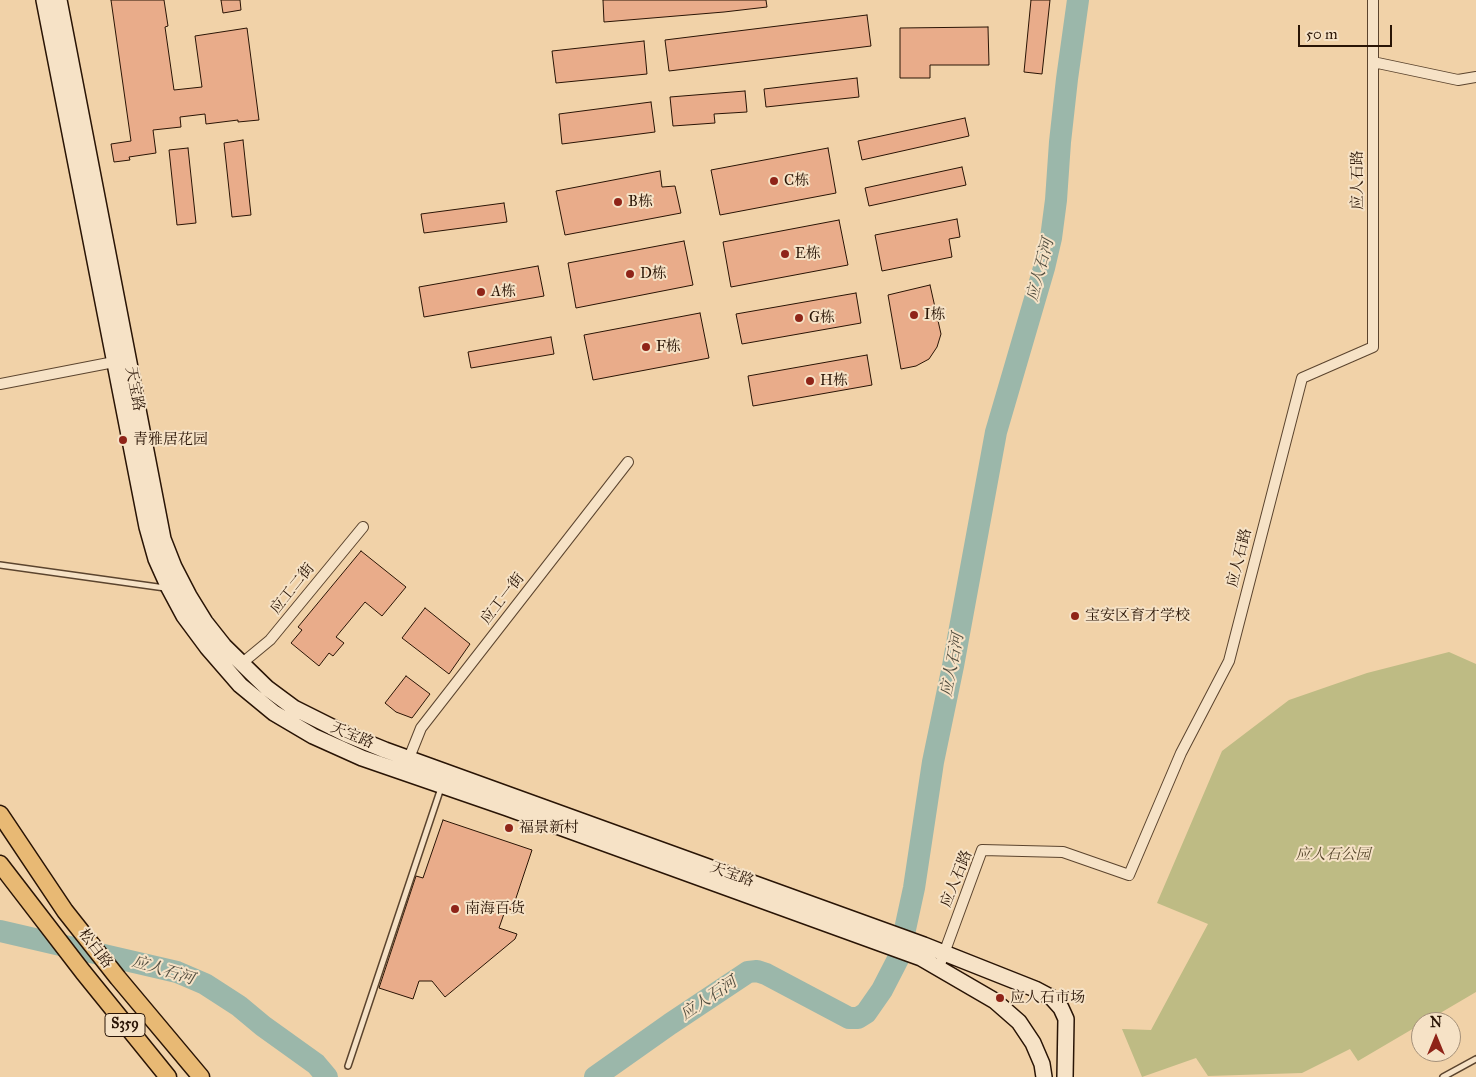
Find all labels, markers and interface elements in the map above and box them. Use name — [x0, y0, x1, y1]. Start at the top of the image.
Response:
scale bar — [1301, 15, 1395, 47]
text: 50 m — [1306, 25, 1338, 43]
street label: 应人石路 — [1349, 150, 1367, 210]
place label: C栋 — [784, 172, 809, 190]
marker: C栋 — [768, 175, 780, 187]
place label: B栋 — [628, 193, 653, 211]
marker: B栋 — [612, 196, 624, 208]
water label: 应人石河 — [1023, 237, 1059, 303]
place label: E栋 — [795, 245, 821, 263]
marker: E栋 — [779, 248, 791, 260]
place label: D栋 — [640, 265, 667, 283]
marker: D栋 — [624, 268, 636, 280]
place label: A栋 — [491, 283, 516, 301]
marker: A栋 — [475, 286, 487, 298]
place label: I栋 — [924, 306, 945, 324]
place label: G栋 — [809, 309, 835, 327]
marker: I栋 — [908, 309, 920, 321]
marker: G栋 — [793, 312, 805, 324]
place label: F栋 — [656, 338, 681, 356]
marker: F栋 — [640, 341, 652, 353]
street label: 天宝路 — [121, 365, 147, 413]
place label: H栋 — [820, 372, 848, 390]
marker: H栋 — [804, 375, 816, 387]
place label: 青雅居花园 — [133, 431, 208, 449]
marker: 青雅居花园 — [117, 434, 129, 446]
street label: 应人石路 — [1224, 527, 1256, 589]
street label: 应工二街 — [267, 560, 319, 618]
street label: 应工一街 — [477, 570, 529, 628]
place label: 宝安区育才学校 — [1085, 607, 1190, 625]
marker: 宝安区育才学校 — [1069, 610, 1081, 622]
water label: 应人石河 — [937, 632, 969, 698]
street label: 天宝路 — [328, 719, 376, 753]
place label: 福景新村 — [519, 819, 579, 837]
marker: 福景新村 — [503, 822, 515, 834]
park label: 应人石公园 — [1296, 846, 1370, 864]
street label: 应人石路 — [937, 848, 977, 910]
street label: 天宝路 — [708, 859, 756, 891]
place label: 南海百货 — [465, 900, 525, 918]
marker: 南海百货 — [449, 903, 461, 915]
street label: 松白路 — [74, 926, 116, 972]
water label: 应人石河 — [130, 952, 196, 990]
water label: 应人石河 — [677, 973, 741, 1025]
place label: 应人石市场 — [1010, 989, 1085, 1007]
marker: 应人石市场 — [994, 992, 1006, 1004]
north arrow — [1411, 1012, 1461, 1062]
road number: S359 — [105, 1014, 145, 1036]
text: N — [1430, 1014, 1442, 1031]

